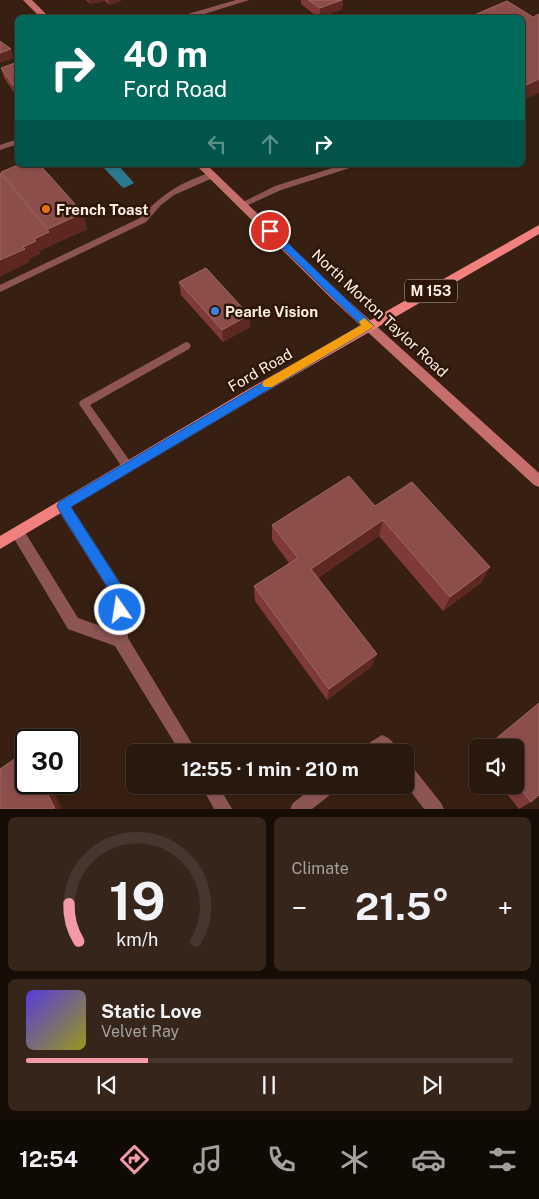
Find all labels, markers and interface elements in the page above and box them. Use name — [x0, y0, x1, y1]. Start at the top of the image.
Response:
text: 40 m — [123, 34, 208, 75]
icon: right — [40, 35, 105, 100]
text: Ford Road — [123, 76, 227, 102]
icon: left — [203, 130, 231, 158]
icon: ahead — [256, 130, 284, 158]
icon: right — [309, 130, 337, 158]
place label: French Toast — [56, 201, 149, 218]
marker: French Toast — [40, 203, 52, 215]
pin — [249, 210, 291, 252]
icon: arrive — [256, 217, 284, 245]
street label: North Morton Taylor Road — [309, 246, 451, 380]
road number: M 153 — [405, 280, 457, 302]
place label: Pearle Vision — [225, 303, 318, 320]
marker: Pearle Vision — [209, 305, 221, 317]
street label: Ford Road — [225, 345, 295, 395]
position arrow — [93, 583, 145, 635]
speed limit sign: 30 — [15, 729, 80, 794]
map controls — [469, 739, 524, 794]
button: sound — [469, 739, 524, 794]
text: 12:55 · 1 min · 210 m — [181, 758, 359, 780]
text: Climate — [292, 859, 349, 878]
text: 19 — [108, 871, 165, 932]
text: 21.5° — [355, 884, 449, 929]
text: − — [292, 891, 307, 924]
text: + — [497, 891, 513, 924]
text: km/h — [116, 929, 158, 950]
text: Static Love — [101, 1000, 202, 1022]
text: Velvet Ray — [101, 1022, 179, 1041]
icon: previous — [93, 1071, 121, 1099]
icon: pause — [255, 1071, 283, 1099]
icon: next — [418, 1071, 446, 1099]
icon: directions — [117, 1142, 152, 1177]
icon: music — [190, 1142, 225, 1177]
icon: phone — [264, 1142, 299, 1177]
icon: climate — [337, 1142, 372, 1177]
icon: car — [411, 1142, 446, 1177]
icon: filters — [485, 1142, 520, 1177]
text: 12:54 — [19, 1146, 78, 1172]

